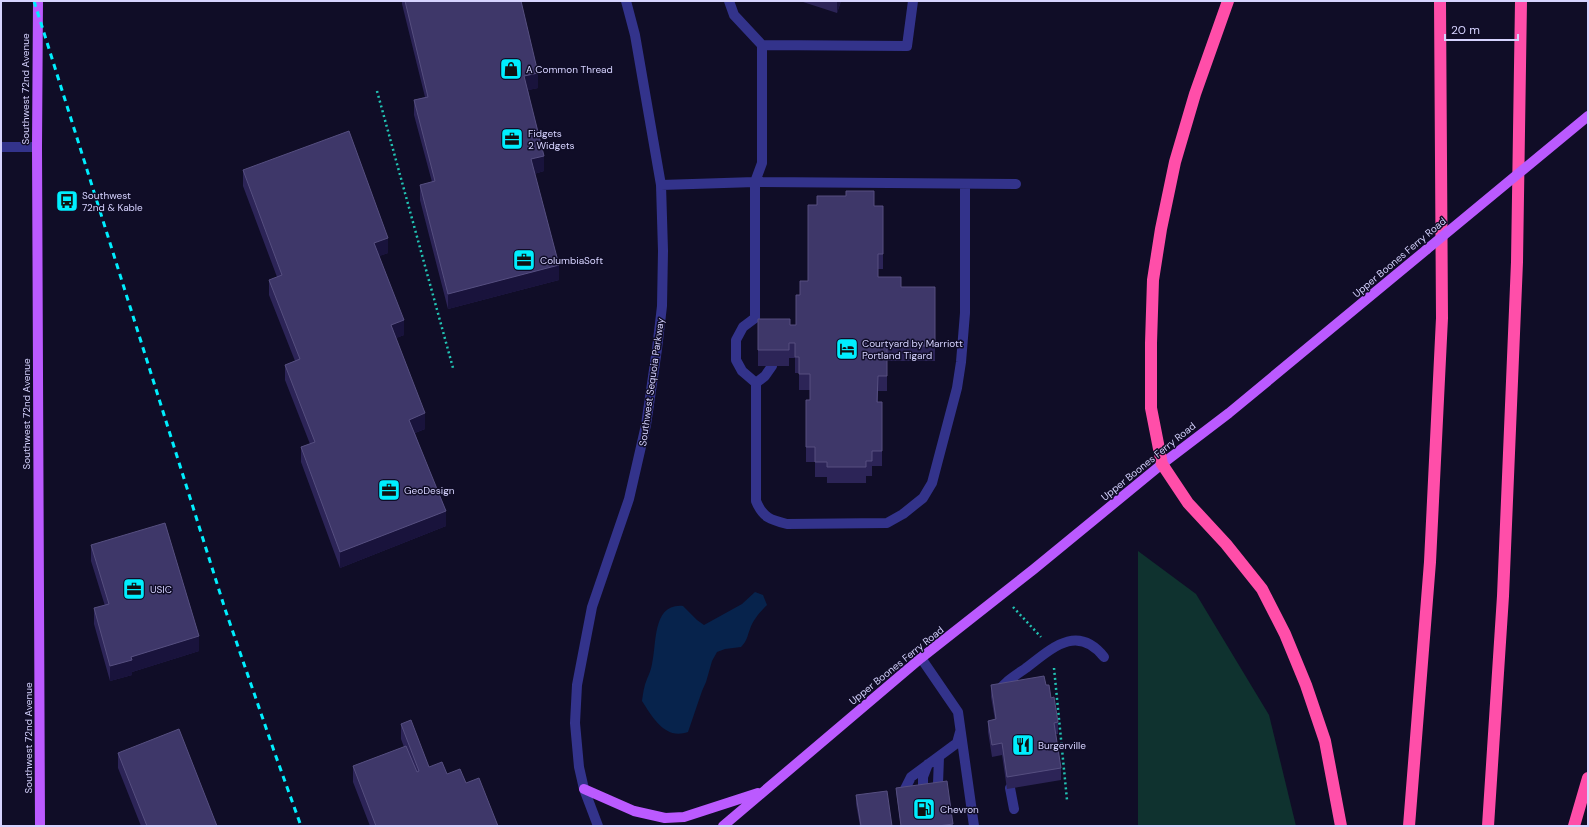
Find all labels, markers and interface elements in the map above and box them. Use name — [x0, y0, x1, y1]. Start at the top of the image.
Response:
scale bar — [1445, 16, 1518, 42]
text: 20 m — [1451, 22, 1480, 38]
street label: Southwest 72nd Avenue — [19, 33, 32, 145]
shop icon: A Common Thread — [498, 56, 524, 82]
place label: A Common Thread — [526, 63, 613, 76]
office icon: Fidgets 2 Widgets — [499, 126, 525, 152]
place label: Fidgets 2 Widgets — [528, 127, 575, 152]
bus stop icon: Southwest 72nd & Kable — [54, 188, 80, 214]
place label: Southwest 72nd & Kable — [82, 189, 143, 214]
street label: Upper Boones Ferry Road — [1350, 215, 1449, 300]
office icon: ColumbiaSoft — [511, 247, 537, 273]
place label: ColumbiaSoft — [540, 254, 603, 267]
street label: Southwest Sequoia Parkway — [636, 317, 667, 447]
hotel icon: Courtyard by Marriott Portland Tigard — [834, 336, 860, 362]
place label: Courtyard by Marriott Portland Tigard — [862, 337, 963, 362]
street label: Southwest 72nd Avenue — [20, 358, 33, 470]
street label: Upper Boones Ferry Road — [1098, 419, 1198, 504]
office icon: GeoDesign — [376, 477, 402, 503]
place label: GeoDesign — [404, 484, 455, 497]
office icon: USIC — [121, 576, 147, 602]
place label: USIC — [150, 583, 172, 596]
street label: Upper Boones Ferry Road — [846, 623, 946, 708]
street label: Southwest 72nd Avenue — [22, 682, 35, 794]
restaurant icon: Burgerville — [1010, 732, 1036, 758]
place label: Burgerville — [1038, 739, 1086, 752]
fuel station icon: Chevron — [911, 796, 937, 822]
place label: Chevron — [940, 803, 979, 816]

